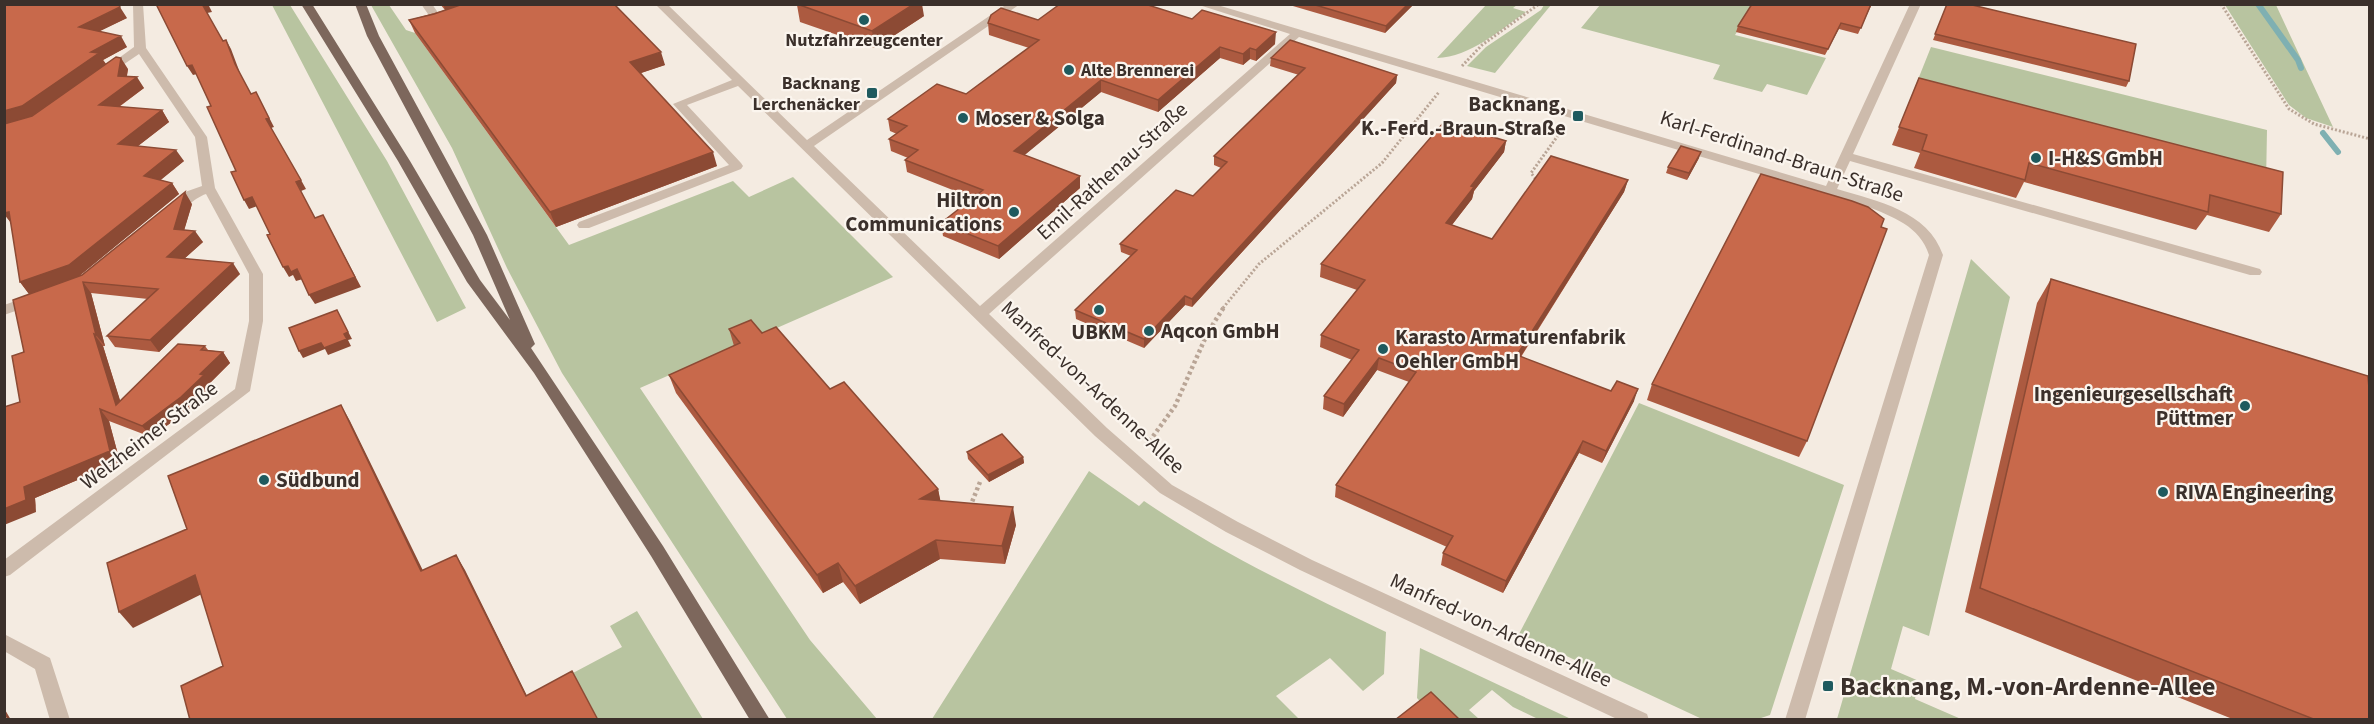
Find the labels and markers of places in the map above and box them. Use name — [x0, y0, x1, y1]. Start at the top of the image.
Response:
marker: Nutzfahrzeugcenter — [857, 13, 871, 27]
place label: Nutzfahrzeugcenter — [785, 28, 944, 53]
place label: Alte Brennerei — [1080, 58, 1194, 83]
marker: Alte Brennerei — [1062, 63, 1076, 77]
place label: Backnang Lerchenäcker — [753, 71, 861, 117]
marker: Backnang Lerchenäcker — [865, 86, 879, 100]
place label: Backnang, K.-Ferd.-Braun-Straße — [1361, 89, 1566, 143]
place label: Moser & Solga — [975, 103, 1105, 133]
marker: Backnang, K.-Ferd.-Braun-Straße — [1571, 109, 1585, 123]
marker: Moser & Solga — [956, 111, 970, 125]
place label: I-H&S GmbH — [2048, 143, 2163, 173]
marker: I-H&S GmbH — [2029, 151, 2043, 165]
place label: Hiltron Communications — [845, 185, 1002, 239]
marker: Hiltron Communications — [1007, 205, 1021, 219]
marker: UBKM — [1092, 303, 1106, 317]
place label: Aqcon GmbH — [1160, 316, 1280, 346]
place label: UBKM — [1071, 317, 1127, 347]
place label: Karasto Armaturenfabrik Oehler GmbH — [1395, 322, 1626, 376]
marker: Aqcon GmbH — [1142, 324, 1156, 338]
marker: Karasto Armaturenfabrik Oehler GmbH — [1376, 342, 1390, 356]
place label: Ingenieurgesellschaft Püttmer — [2034, 379, 2234, 433]
marker: Ingenieurgesellschaft Püttmer — [2238, 399, 2252, 413]
place label: Südbund — [276, 465, 360, 495]
marker: Südbund — [257, 473, 271, 487]
place label: RIVA Engineering — [2175, 477, 2333, 507]
marker: RIVA Engineering — [2156, 485, 2170, 499]
place label: Backnang, M.-von-Ardenne-Allee — [1840, 668, 2215, 705]
marker: Backnang, M.-von-Ardenne-Allee — [1821, 679, 1835, 693]

